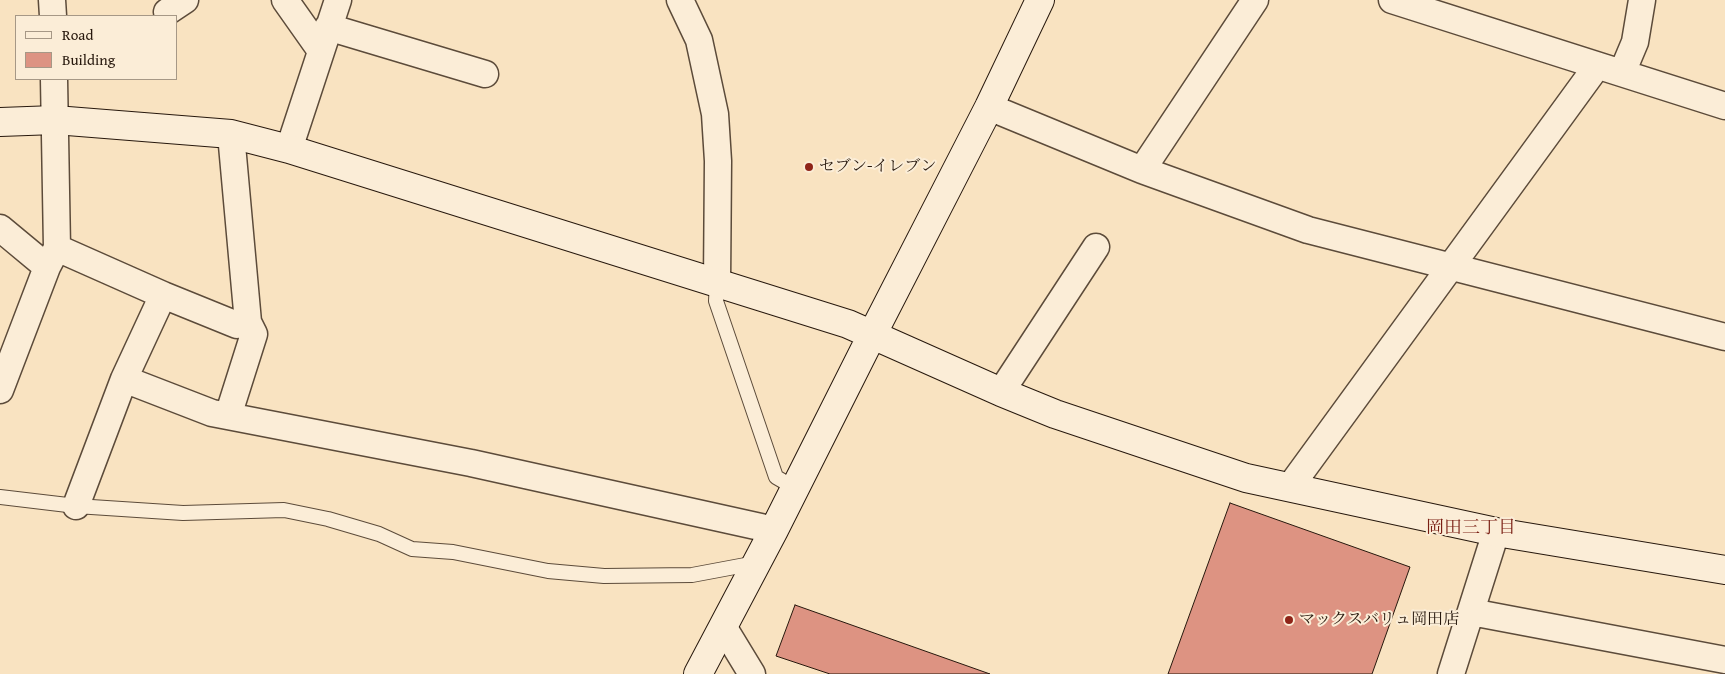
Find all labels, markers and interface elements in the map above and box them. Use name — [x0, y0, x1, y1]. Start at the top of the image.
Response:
legend — [15, 15, 178, 80]
text: Road — [62, 24, 93, 45]
text: Building — [62, 49, 115, 70]
place label: セブン-イレブン — [819, 157, 936, 177]
marker: セブン-イレブン — [803, 161, 815, 173]
district label: 岡田三丁目 — [1426, 517, 1516, 539]
place label: マックスバリュ岡田店 — [1299, 610, 1459, 630]
marker: マックスバリュ岡田店 — [1283, 614, 1295, 626]

